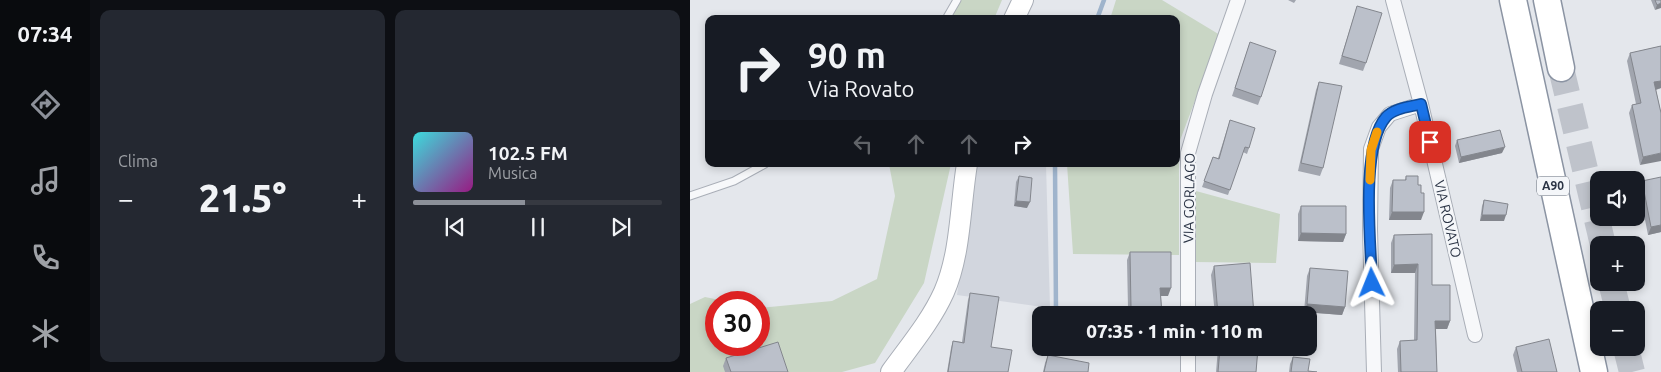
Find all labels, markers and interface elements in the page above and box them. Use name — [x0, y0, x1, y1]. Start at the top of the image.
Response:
text: 07:34 — [17, 21, 73, 46]
icon: right — [725, 35, 790, 100]
text: 90 m — [808, 35, 886, 75]
text: Via Rovato — [808, 76, 914, 101]
icon: directions — [28, 87, 63, 122]
pin — [1409, 121, 1451, 163]
icon: arrive — [1416, 128, 1444, 156]
icon: left — [849, 130, 877, 158]
icon: ahead — [902, 130, 930, 158]
icon: ahead — [955, 130, 983, 158]
icon: right — [1008, 130, 1036, 158]
text: 102.5 FM — [488, 142, 568, 164]
text: Clima — [118, 152, 158, 170]
street label: VIA GORLAGO — [1180, 153, 1198, 243]
icon: music — [28, 163, 63, 198]
text: Musica — [488, 164, 538, 182]
map controls — [1590, 171, 1645, 356]
button: sound — [1590, 171, 1645, 226]
text: 21.5° — [199, 177, 286, 219]
road number: A90 — [1537, 177, 1569, 196]
street label: VIA ROVATO — [1431, 179, 1465, 259]
text: − — [118, 183, 134, 214]
text: + — [351, 183, 367, 214]
icon: previous — [441, 213, 469, 241]
icon: pause — [524, 213, 552, 241]
icon: next — [607, 213, 635, 241]
button: + — [1590, 236, 1645, 291]
icon: phone — [28, 240, 63, 275]
position arrow — [1345, 256, 1397, 308]
speed limit sign: 30 — [705, 291, 770, 356]
button: − — [1590, 301, 1645, 356]
icon: climate — [28, 316, 63, 351]
text: 07:35 · 1 min · 110 m — [1086, 320, 1263, 342]

